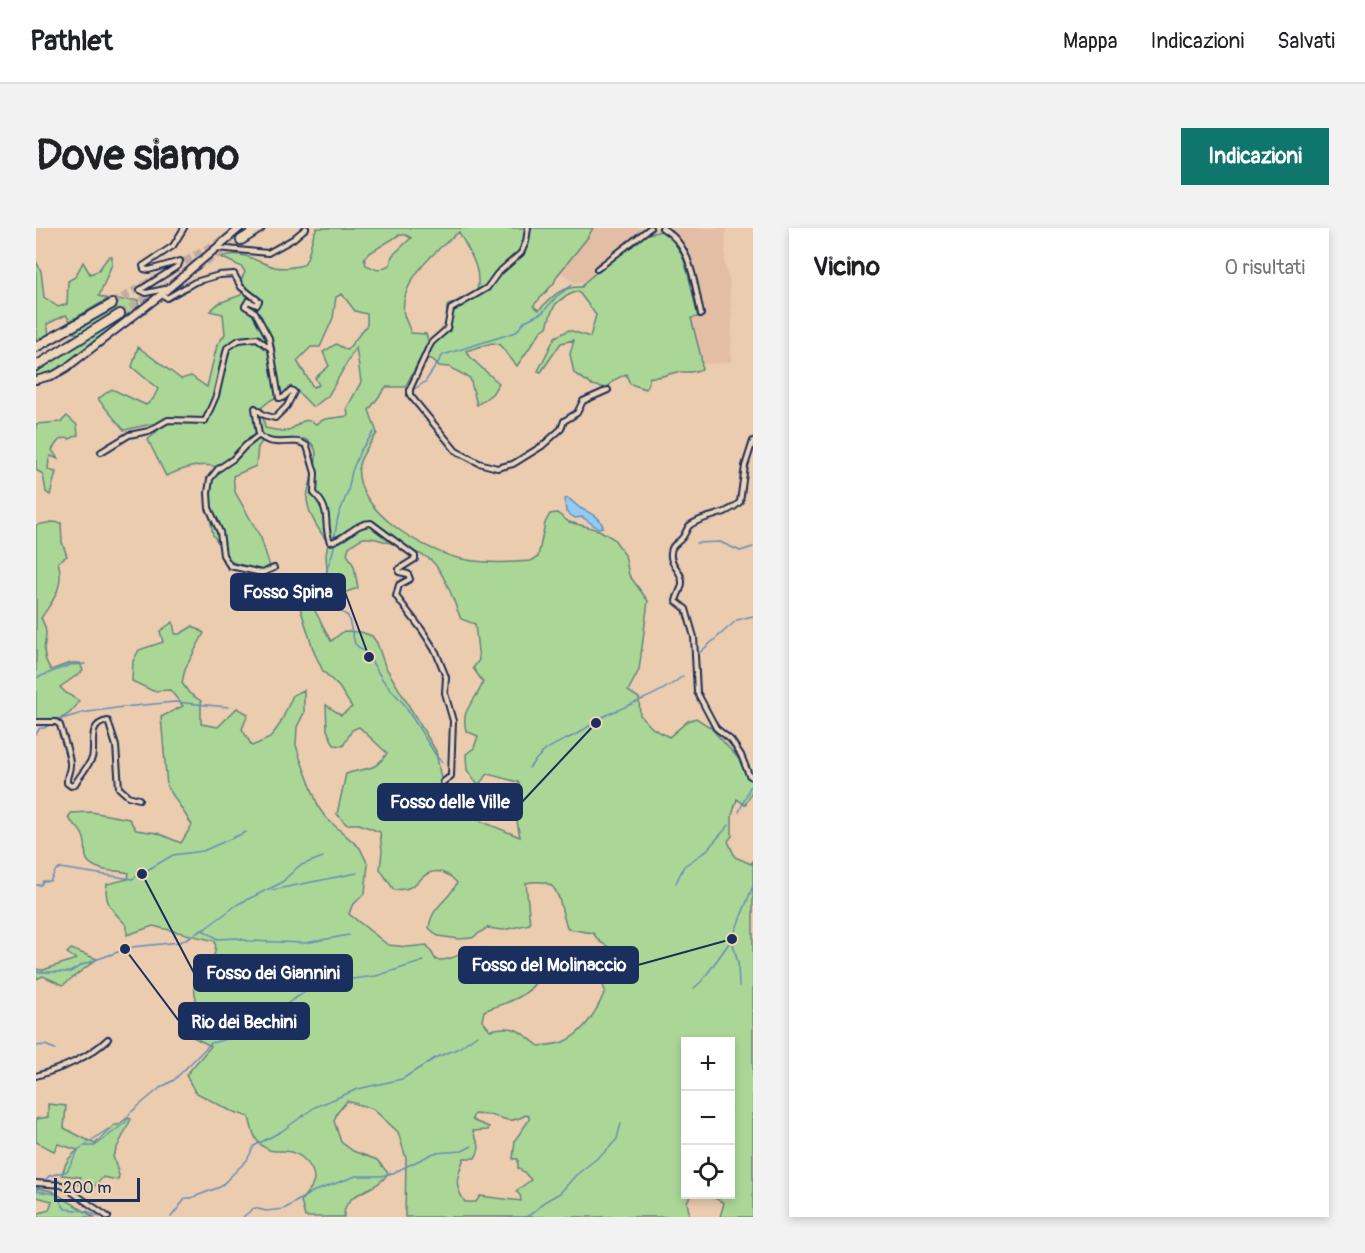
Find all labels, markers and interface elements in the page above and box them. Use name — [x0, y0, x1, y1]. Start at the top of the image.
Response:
text: Pathlet — [30, 24, 113, 59]
text: Mappa — [1063, 28, 1118, 55]
text: Indicazioni — [1151, 28, 1244, 55]
text: Salvati — [1277, 28, 1335, 55]
button: Indicazioni — [1181, 128, 1329, 185]
text: Dove siamo — [36, 130, 239, 182]
text: Vicino — [813, 251, 880, 283]
text: 0 risultati — [1225, 255, 1305, 280]
callout: Fosso Spina — [231, 574, 345, 610]
text: Fosso Spina — [243, 581, 334, 604]
callout: Fosso delle Ville — [378, 784, 522, 820]
text: Fosso delle Ville — [390, 791, 511, 814]
callout: Fosso del Molinaccio — [459, 947, 638, 983]
text: Fosso del Molinaccio — [472, 954, 627, 977]
callout: Fosso dei Giannini — [194, 955, 352, 991]
text: Fosso dei Giannini — [206, 962, 340, 985]
callout: Rio dei Bechini — [179, 1003, 309, 1039]
text: Rio dei Bechini — [191, 1011, 297, 1034]
map controls — [681, 1037, 735, 1199]
button: + — [681, 1037, 735, 1091]
button: − — [681, 1091, 735, 1145]
button: locate — [681, 1145, 735, 1199]
scale bar — [54, 1175, 140, 1202]
text: 200 m — [63, 1178, 111, 1198]

